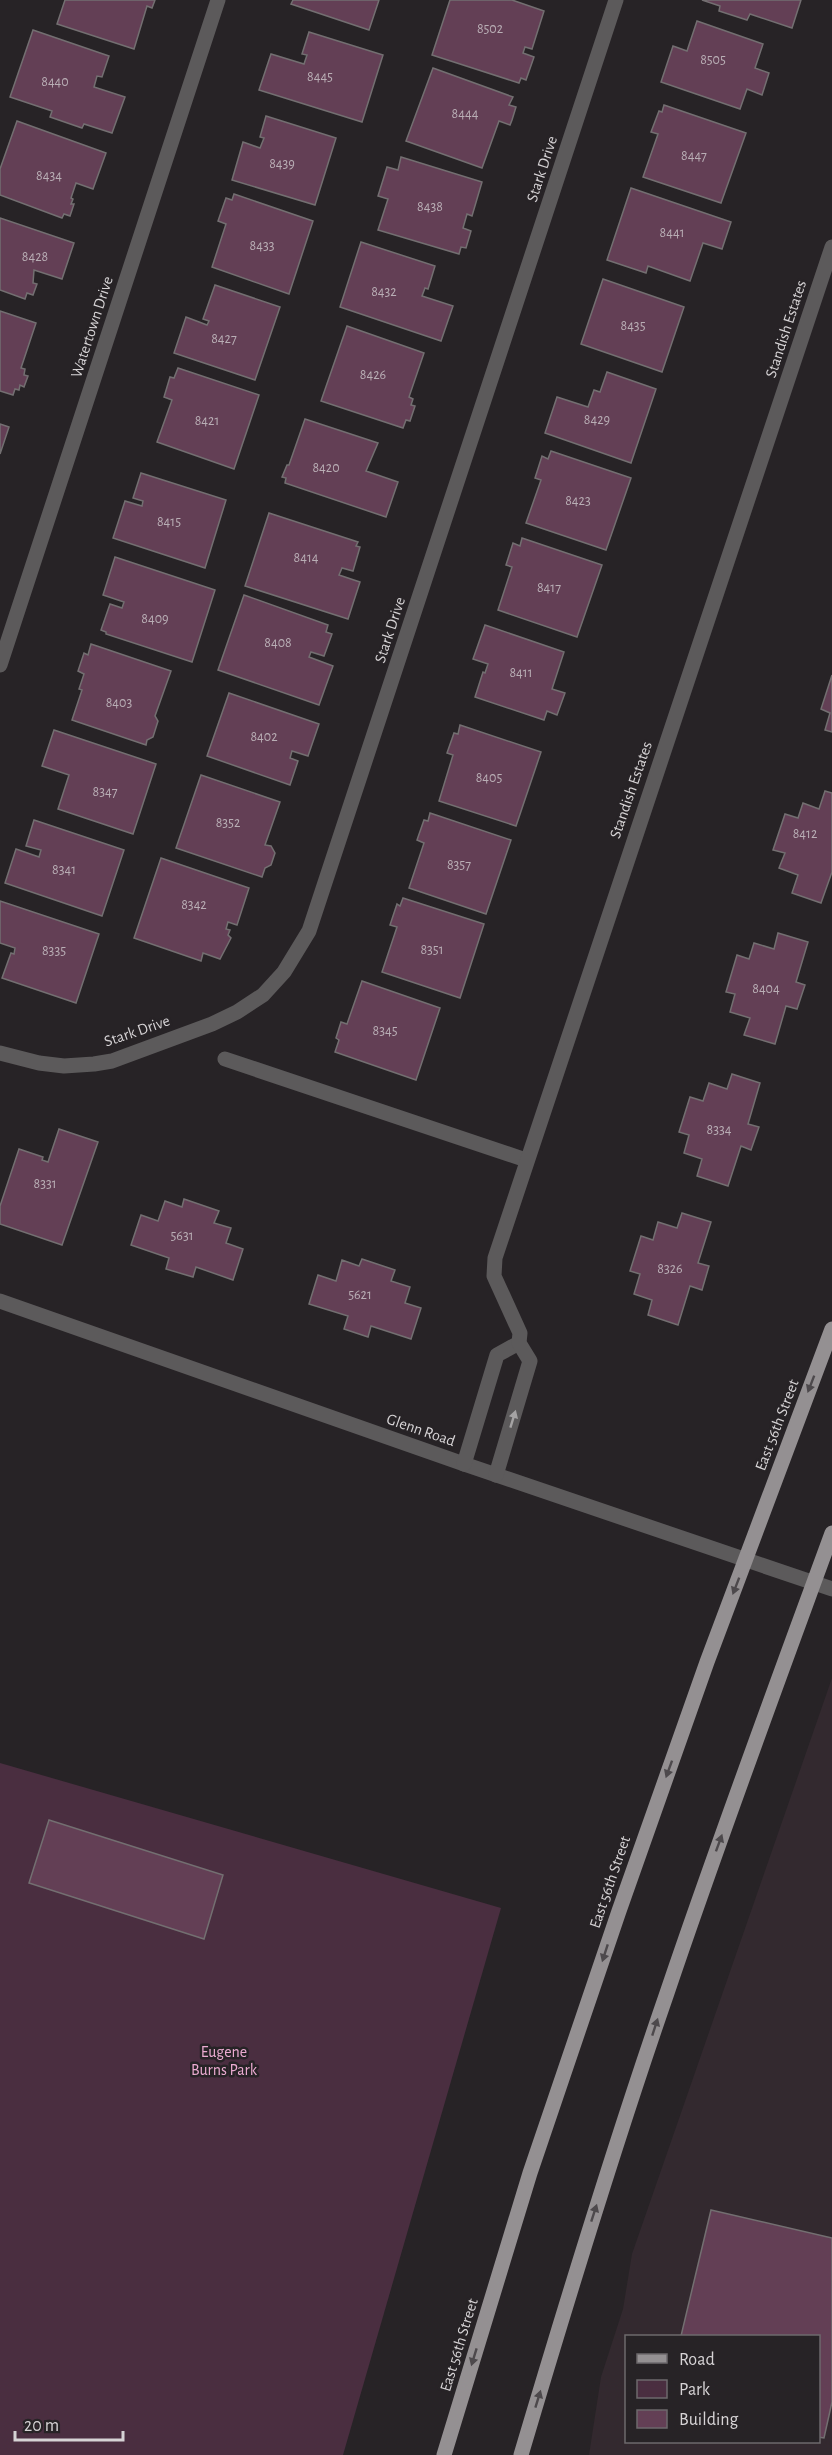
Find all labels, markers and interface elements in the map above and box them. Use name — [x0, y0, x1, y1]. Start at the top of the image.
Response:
house number: 8502 — [477, 22, 503, 36]
house number: 8505 — [700, 53, 726, 67]
house number: 8445 — [307, 70, 333, 84]
house number: 8440 — [41, 75, 69, 89]
house number: 8444 — [452, 107, 479, 121]
street label: Stark Drive — [524, 134, 560, 204]
house number: 8447 — [681, 149, 707, 163]
house number: 8439 — [269, 157, 295, 171]
house number: 8434 — [36, 169, 62, 183]
house number: 8438 — [417, 200, 443, 214]
house number: 8441 — [660, 226, 684, 240]
house number: 8433 — [250, 239, 275, 253]
house number: 8428 — [22, 250, 48, 264]
street label: Watertown Drive — [68, 274, 116, 380]
street label: Standish Estates — [763, 278, 809, 380]
house number: 8432 — [371, 285, 397, 299]
house number: 8435 — [621, 319, 646, 333]
house number: 8427 — [211, 332, 237, 346]
house number: 8426 — [360, 368, 386, 382]
house number: 8429 — [584, 413, 610, 427]
house number: 8421 — [195, 414, 219, 428]
house number: 8420 — [312, 461, 340, 475]
house number: 8423 — [565, 494, 591, 508]
house number: 8415 — [157, 515, 181, 529]
house number: 8414 — [294, 551, 319, 565]
house number: 8417 — [537, 581, 561, 595]
street label: Stark Drive — [372, 595, 408, 665]
house number: 8409 — [141, 612, 169, 626]
house number: 8408 — [264, 636, 292, 650]
house number: 8411 — [509, 666, 533, 680]
house number: 8403 — [106, 696, 132, 710]
house number: 8402 — [250, 730, 278, 744]
street label: Standish Estates — [607, 739, 655, 841]
house number: 8405 — [476, 771, 502, 785]
house number: 8347 — [93, 785, 118, 799]
house number: 8352 — [216, 816, 240, 830]
house number: 8412 — [793, 827, 817, 841]
house number: 8357 — [447, 858, 471, 872]
house number: 8341 — [52, 863, 76, 877]
house number: 8342 — [181, 898, 207, 912]
house number: 8351 — [420, 943, 444, 957]
house number: 8335 — [42, 944, 66, 958]
house number: 8404 — [752, 982, 780, 996]
street label: Stark Drive — [102, 1012, 172, 1050]
house number: 8345 — [373, 1024, 398, 1038]
house number: 8334 — [707, 1123, 732, 1137]
house number: 8331 — [34, 1177, 57, 1191]
house number: 5631 — [170, 1229, 194, 1243]
house number: 8326 — [657, 1262, 683, 1276]
house number: 5621 — [348, 1288, 372, 1302]
one-way arrow — [806, 1375, 816, 1393]
street label: East 56th Street — [752, 1377, 802, 1473]
one-way arrow — [509, 1410, 518, 1428]
street label: Glenn Road — [385, 1411, 457, 1449]
one-way arrow — [730, 1577, 740, 1595]
one-way arrow — [664, 1760, 674, 1778]
street label: East 56th Street — [587, 1834, 633, 1930]
one-way arrow — [714, 1834, 724, 1852]
one-way arrow — [600, 1944, 609, 1962]
one-way arrow — [651, 2018, 661, 2036]
park label: Eugene Burns Park — [191, 2044, 258, 2078]
one-way arrow — [590, 2203, 600, 2221]
street label: East 56th Street — [437, 2297, 481, 2393]
legend — [625, 2335, 820, 2443]
one-way arrow — [469, 2348, 478, 2366]
text: Road — [679, 2351, 715, 2369]
text: Park — [679, 2381, 711, 2399]
one-way arrow — [534, 2390, 543, 2408]
scale bar — [15, 2404, 123, 2442]
text: Building — [679, 2411, 739, 2429]
text: 20 m — [24, 2417, 59, 2435]

